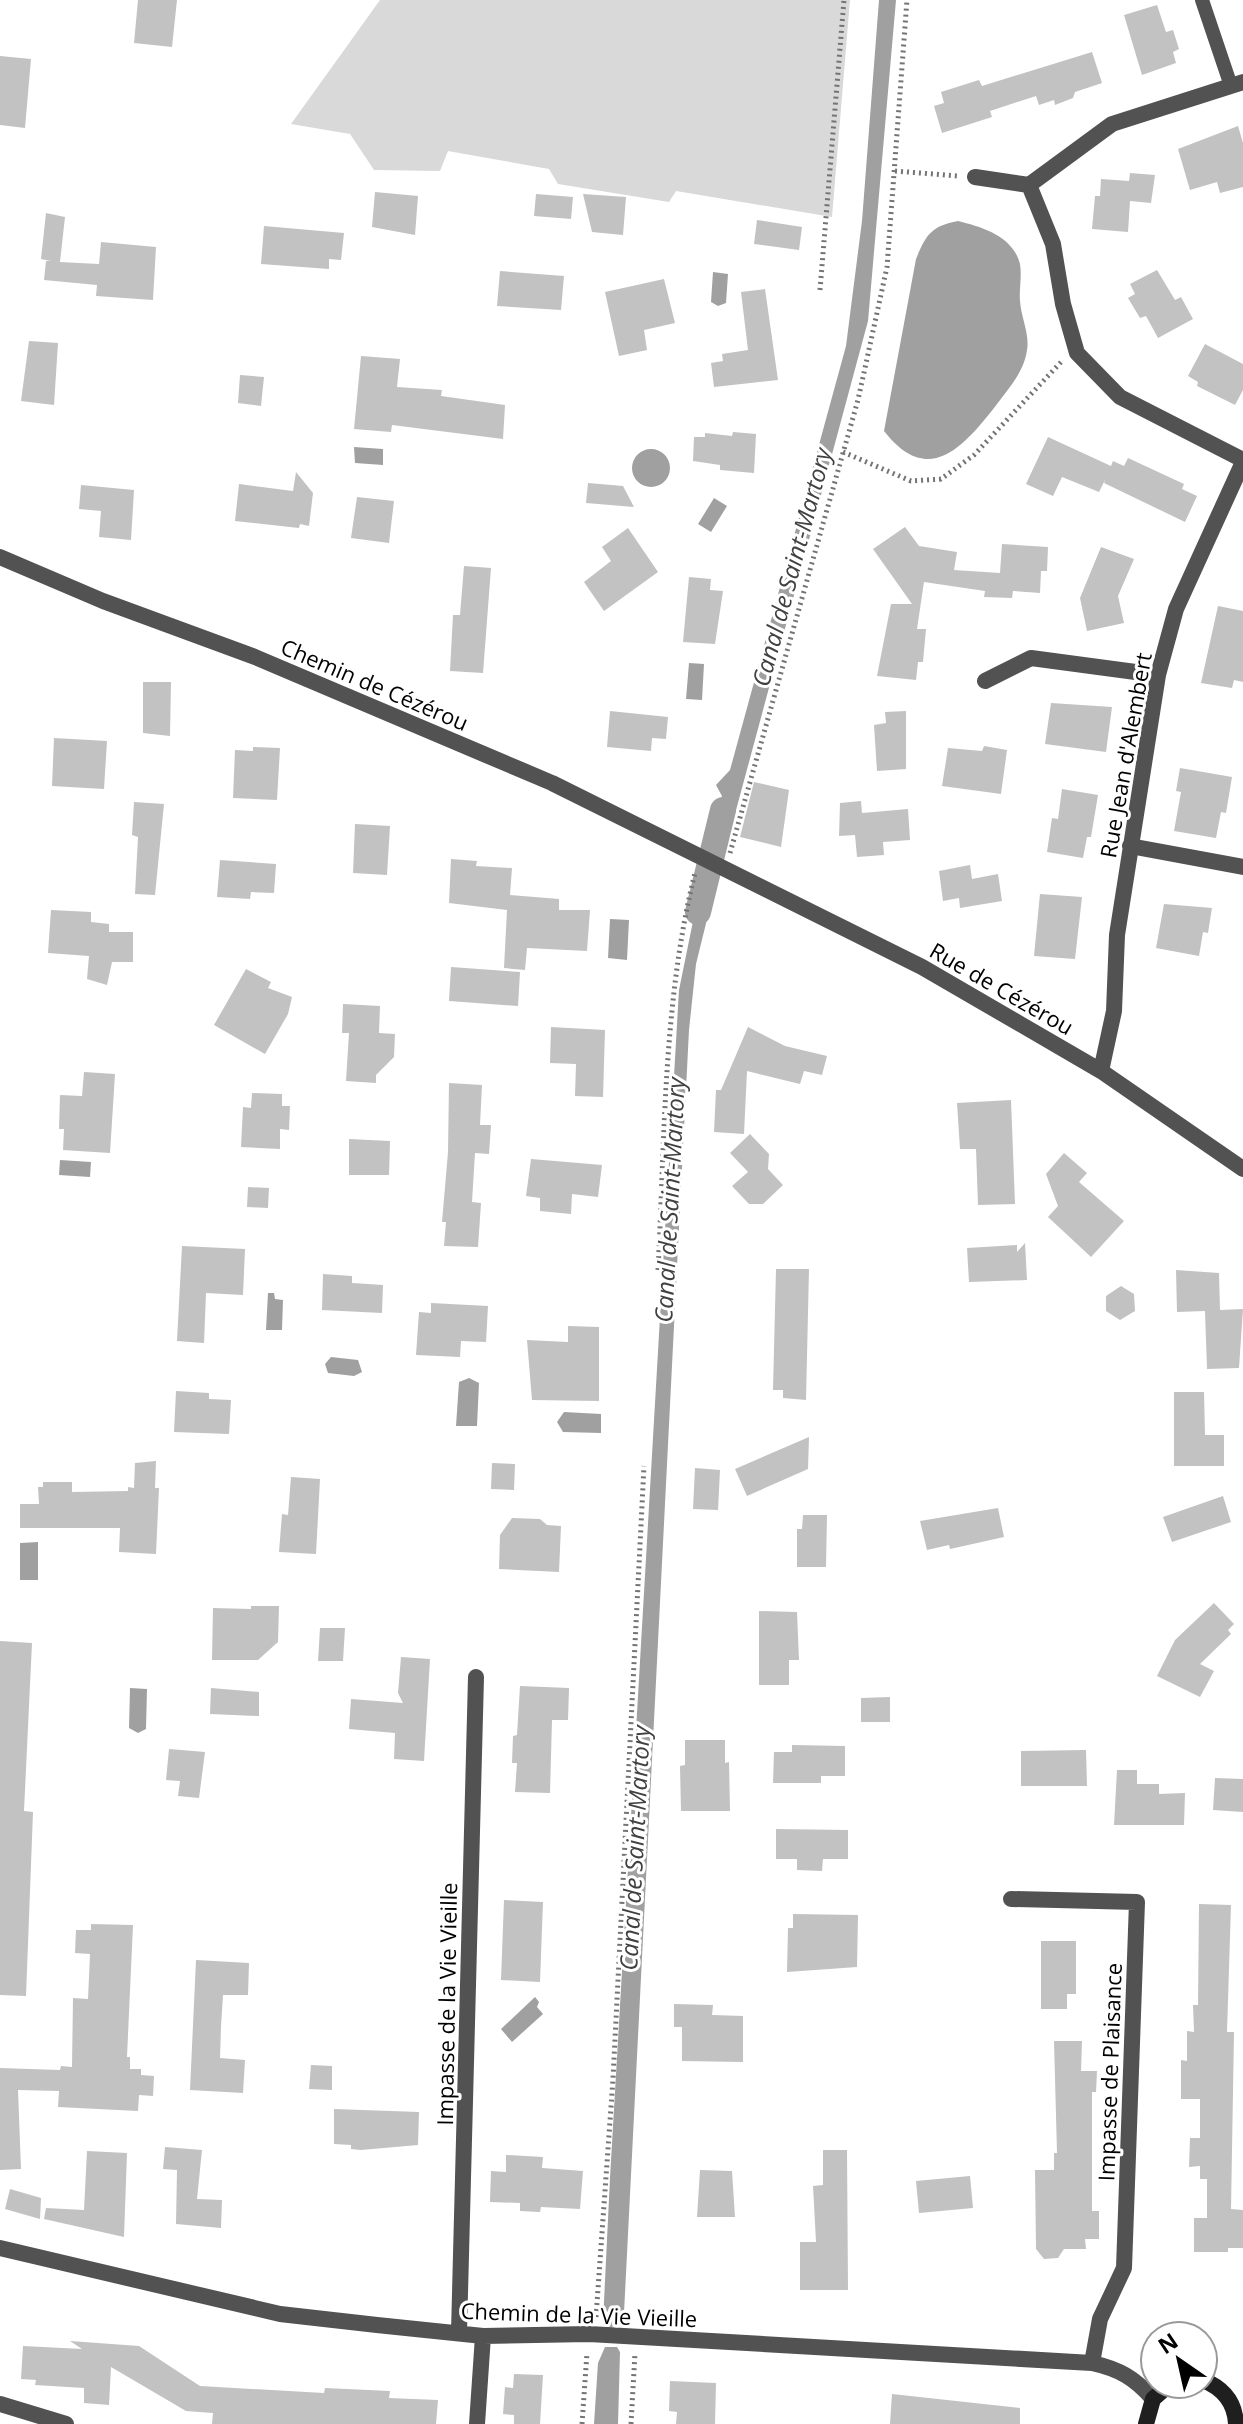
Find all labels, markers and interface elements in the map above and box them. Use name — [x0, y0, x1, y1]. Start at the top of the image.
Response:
water label: Canal de Saint-Martory — [743, 442, 839, 690]
street label: Chemin de Cézérou — [277, 631, 473, 737]
street label: Rue Jean d'Alembert — [1092, 650, 1158, 860]
street label: Rue de Cézérou — [925, 935, 1079, 1041]
water label: Canal de Saint-Martory — [646, 1075, 692, 1323]
water label: Canal de Saint-Martory — [611, 1723, 657, 1971]
street label: Impasse de la Vie Vieille — [429, 1882, 463, 2126]
street label: Impasse de Plaisance — [1090, 1962, 1128, 2182]
street label: Chemin de la Vie Vieille — [460, 2295, 698, 2333]
north arrow — [1139, 2320, 1219, 2400]
text: N — [1151, 2325, 1183, 2360]

